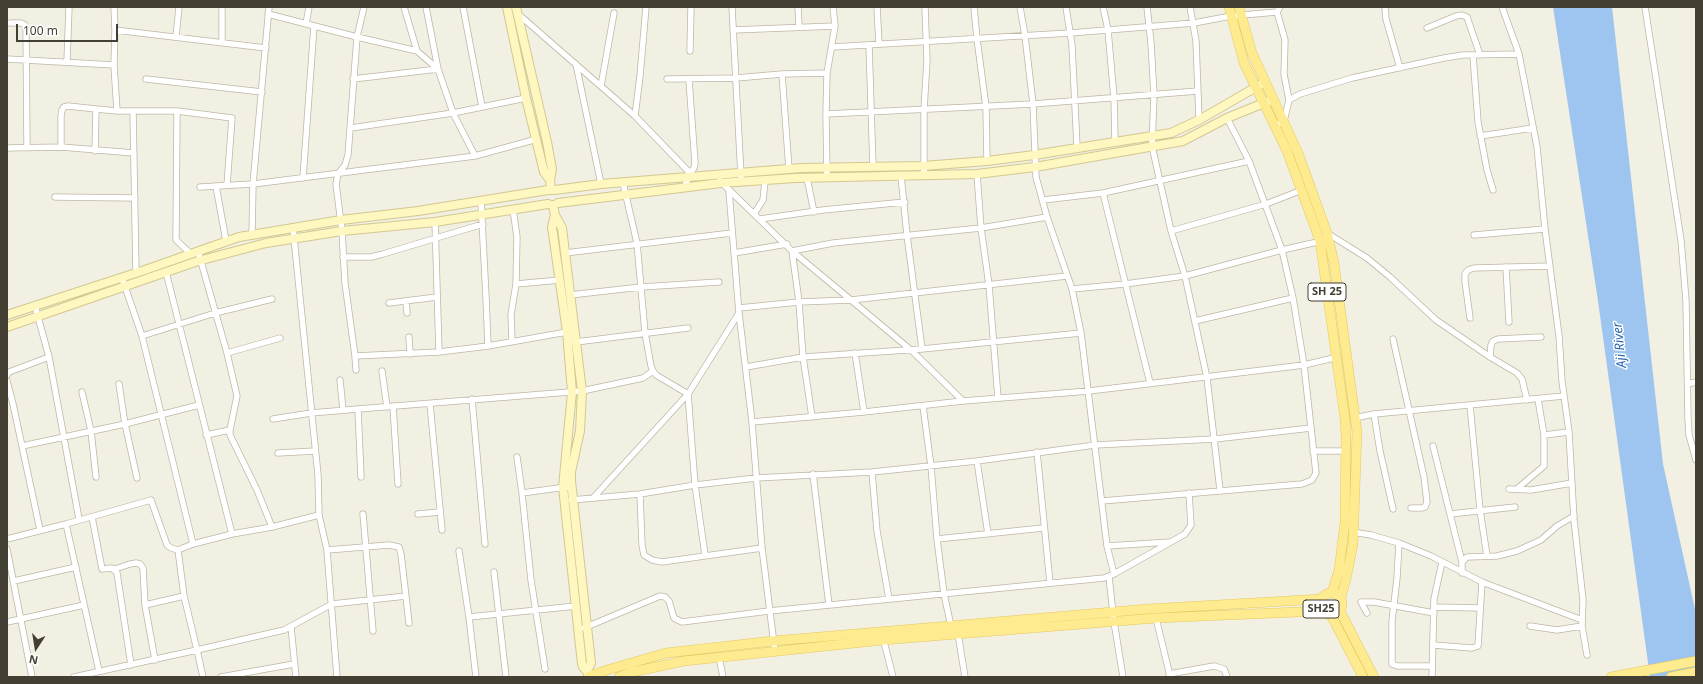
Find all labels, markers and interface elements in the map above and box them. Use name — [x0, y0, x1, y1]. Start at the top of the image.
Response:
scale bar — [18, 16, 120, 42]
text: 100 m — [23, 22, 58, 39]
road number: SH 25 — [1308, 283, 1346, 301]
water label: Aji River — [1610, 321, 1630, 369]
road number: SH25 — [1303, 600, 1339, 618]
north arrow — [16, 628, 56, 668]
text: N — [27, 652, 39, 668]

